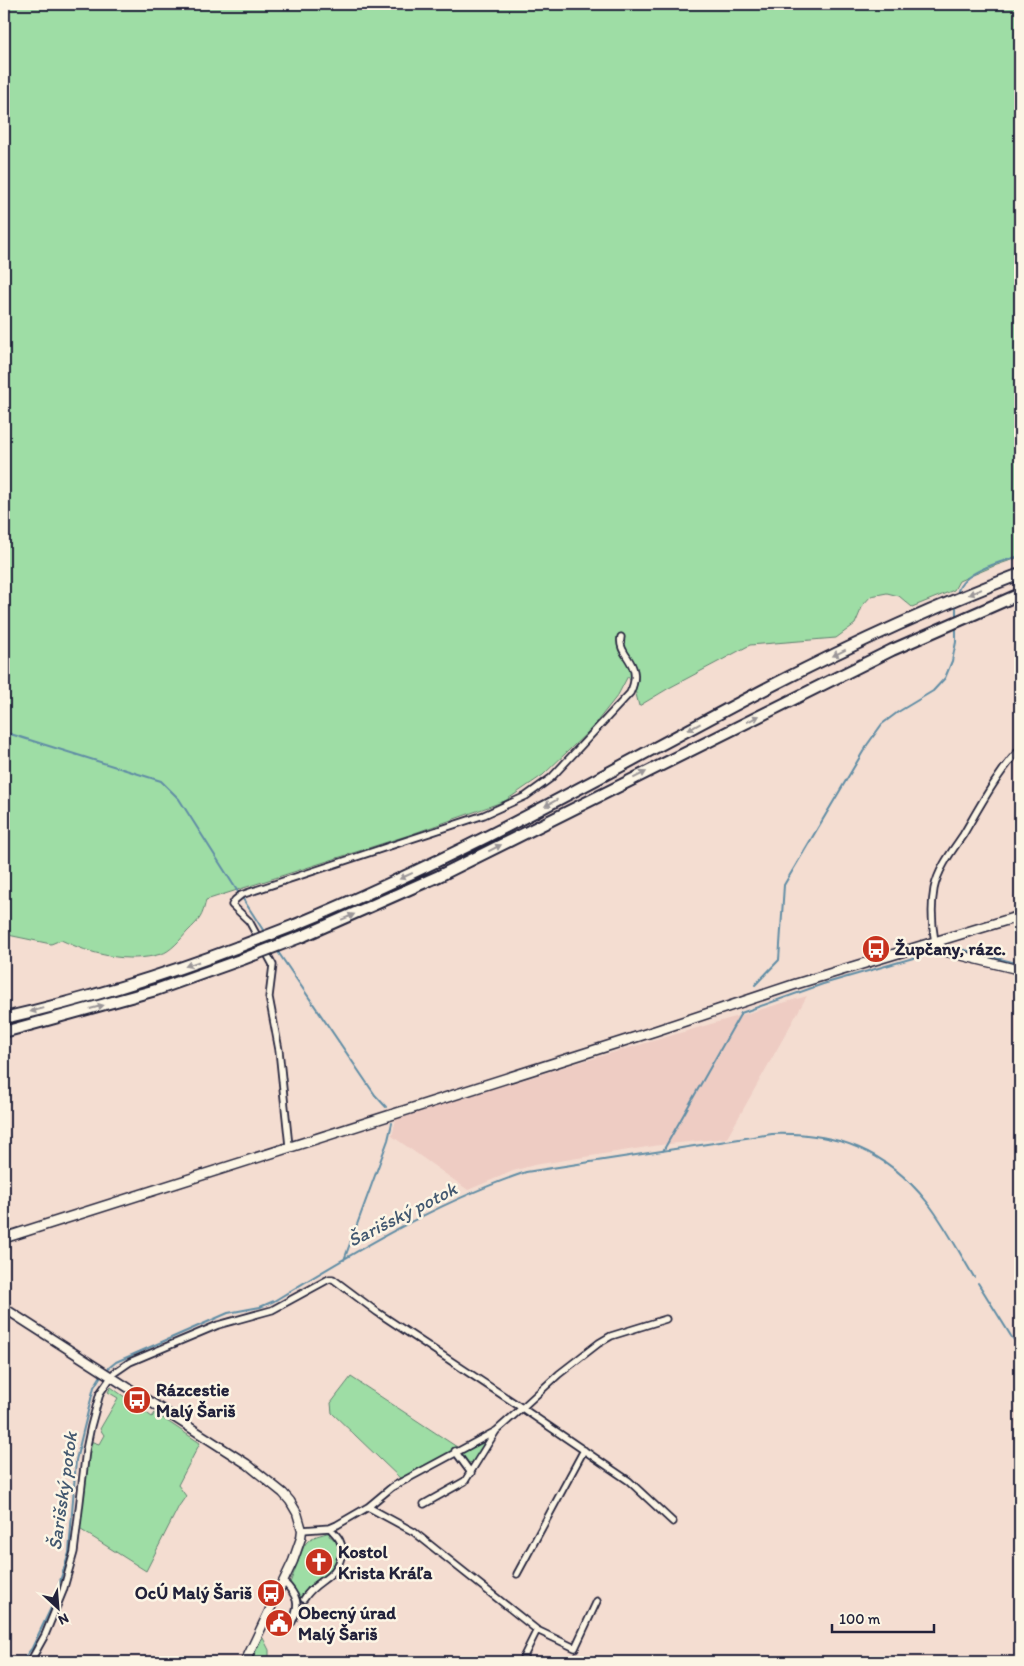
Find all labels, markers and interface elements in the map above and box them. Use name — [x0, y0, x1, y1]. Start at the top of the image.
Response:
one-way arrow — [968, 588, 982, 596]
one-way arrow — [832, 649, 846, 657]
one-way arrow — [746, 715, 760, 723]
one-way arrow — [687, 722, 701, 731]
one-way arrow — [633, 771, 648, 779]
one-way arrow — [544, 799, 558, 807]
one-way arrow — [488, 844, 502, 852]
one-way arrow — [398, 872, 413, 880]
one-way arrow — [341, 913, 356, 921]
bus stop icon: Župčany, rázc. — [861, 934, 891, 964]
place label: Župčany, rázc. — [895, 938, 1006, 960]
one-way arrow — [185, 961, 200, 968]
one-way arrow — [89, 1003, 105, 1011]
one-way arrow — [29, 1006, 44, 1014]
water label: Šarišský potok — [344, 1177, 462, 1252]
place label: Rázcestie Malý Šariš — [156, 1379, 236, 1422]
bus stop icon: Rázcestie Malý Šariš — [122, 1385, 152, 1415]
water label: Šarišský potok — [43, 1429, 82, 1552]
place label: Kostol Krista Kráľa — [338, 1541, 433, 1584]
church icon: Kostol Krista Kráľa — [304, 1547, 334, 1577]
bus stop icon: OcÚ Malý Šariš — [256, 1578, 286, 1608]
place label: OcÚ Malý Šariš — [135, 1582, 252, 1604]
north arrow — [32, 1584, 82, 1634]
scale bar — [832, 1601, 934, 1633]
place label: Obecný úrad Malý Šariš — [298, 1602, 396, 1645]
public building icon: Obecný úrad Malý Šariš — [264, 1608, 294, 1638]
text: N — [56, 1610, 71, 1629]
text: 100 m — [839, 1610, 881, 1628]

